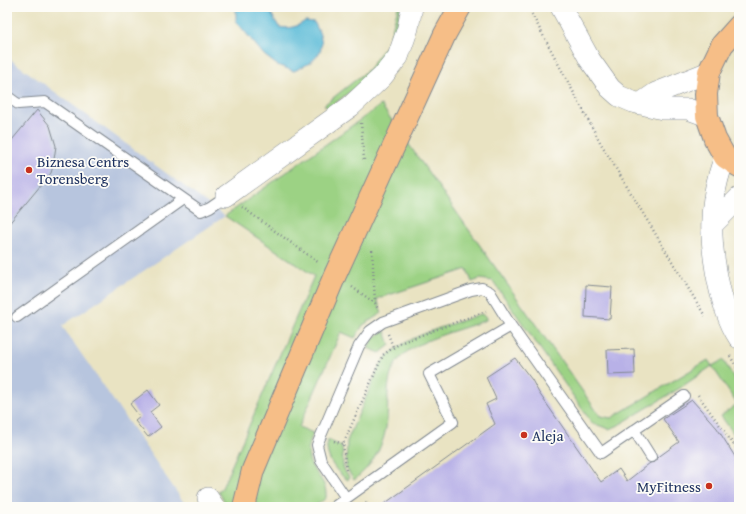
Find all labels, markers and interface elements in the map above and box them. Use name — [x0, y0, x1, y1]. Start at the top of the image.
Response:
place label: Biznesa Centrs Torensberg — [37, 151, 129, 189]
marker: Biznesa Centrs Torensberg — [24, 165, 34, 175]
place label: Aleja — [532, 425, 563, 446]
marker: Aleja — [519, 430, 529, 440]
place label: MyFitness — [637, 476, 701, 497]
marker: MyFitness — [704, 481, 714, 491]

